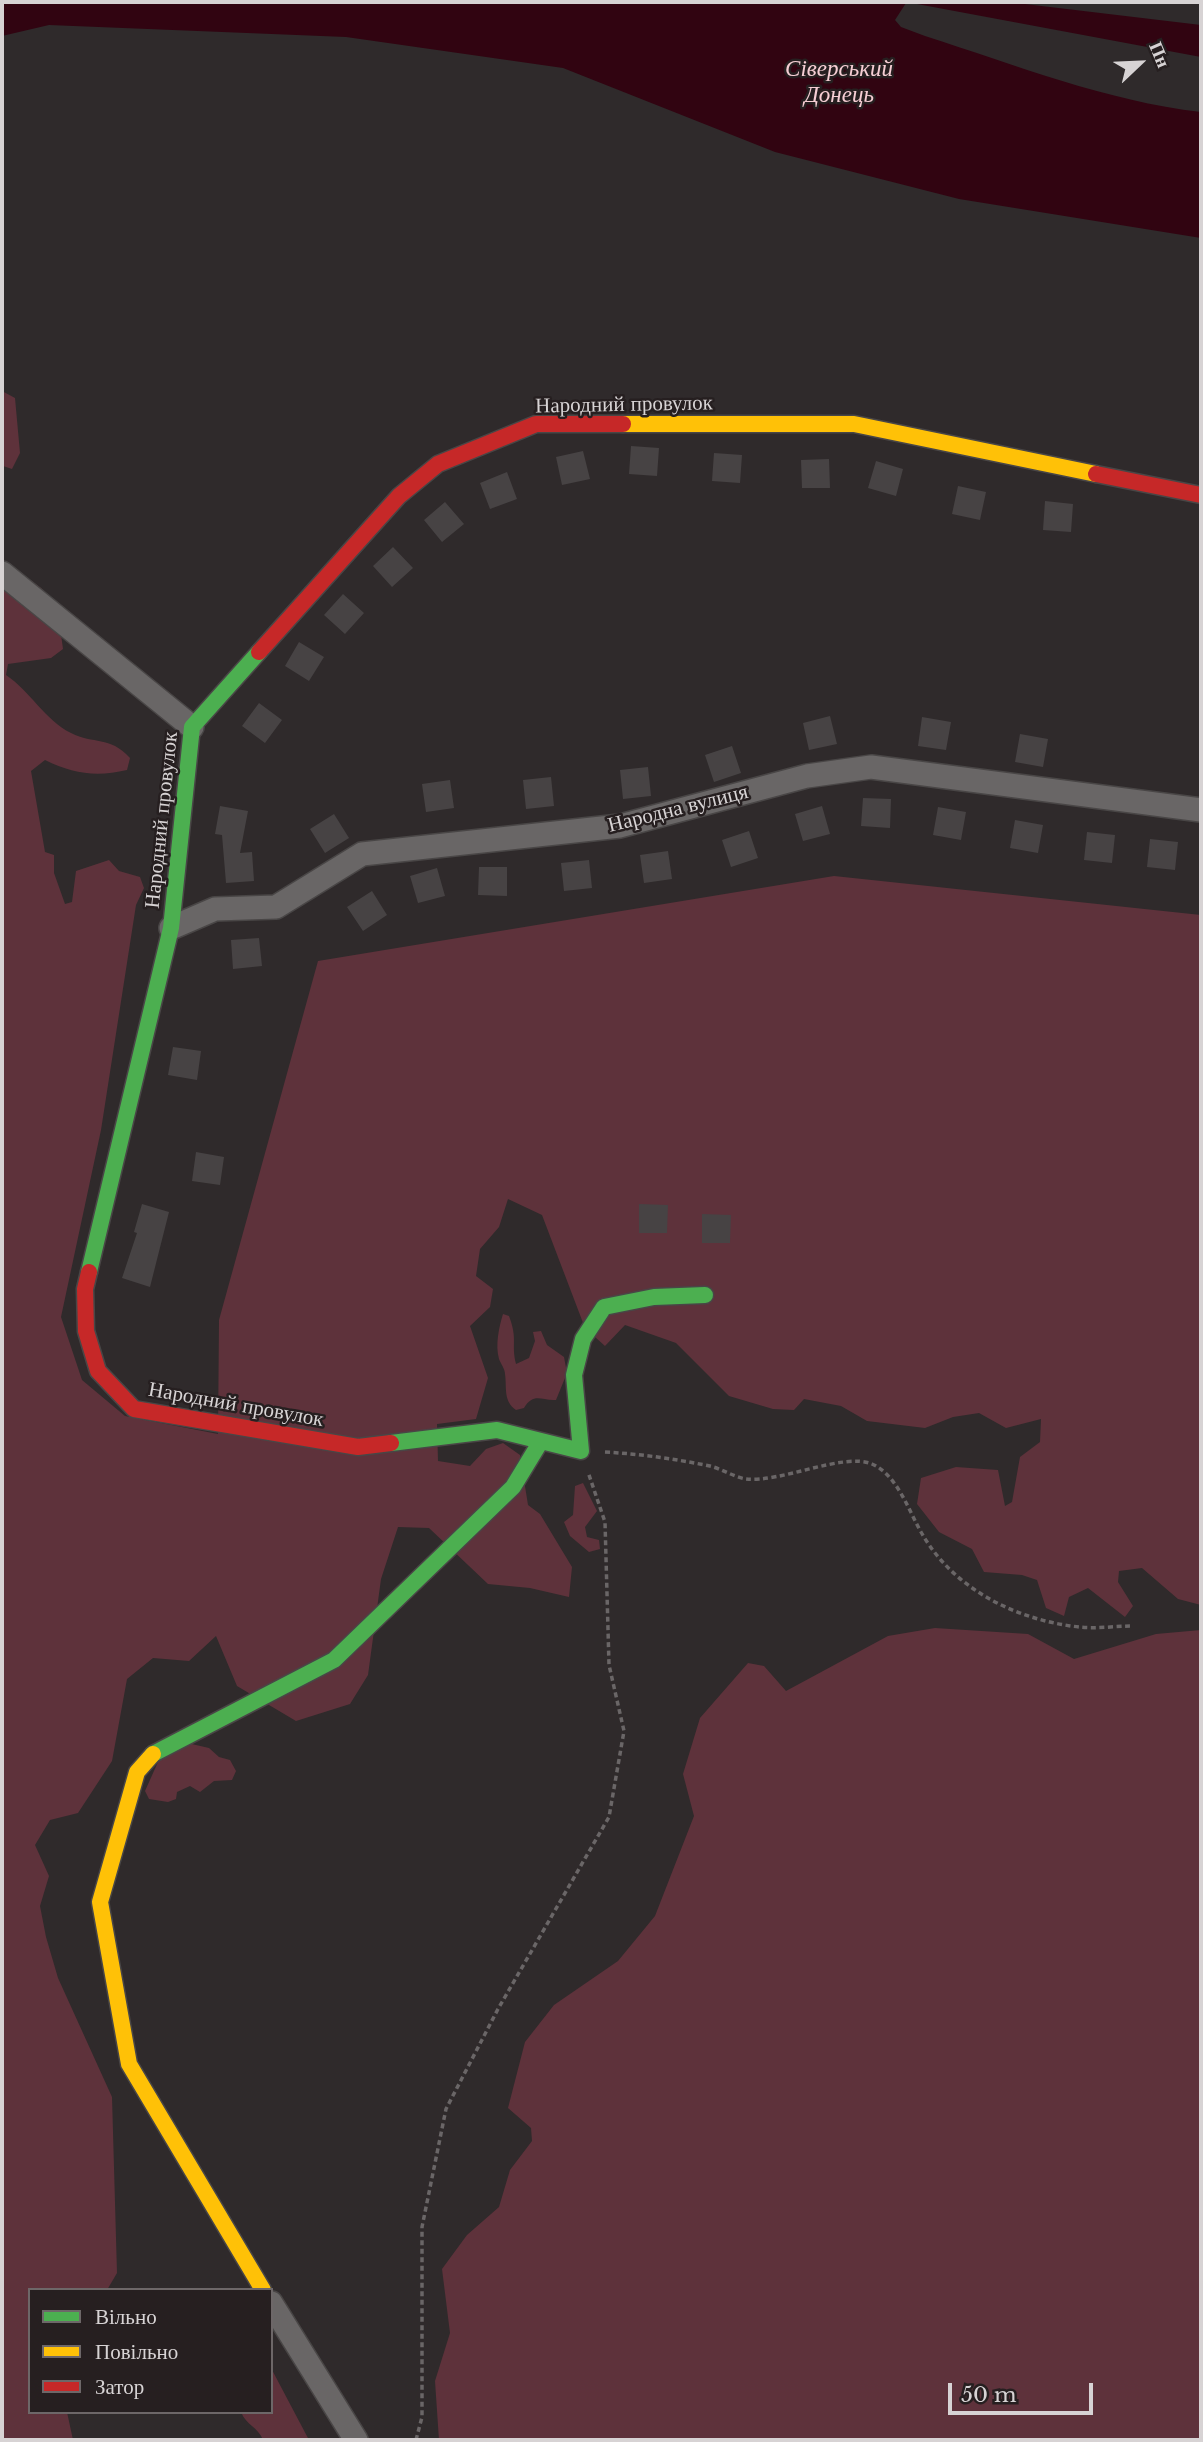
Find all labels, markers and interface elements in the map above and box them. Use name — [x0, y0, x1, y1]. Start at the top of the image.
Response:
north arrow — [1105, 28, 1175, 98]
text: Пн — [1144, 38, 1175, 71]
water label: Сіверський Донець — [785, 56, 893, 110]
street label: Народний провулок — [535, 391, 713, 419]
street label: Народний провулок — [140, 730, 184, 910]
street label: Народна вулиця — [605, 779, 751, 839]
street label: Народний провулок — [146, 1377, 326, 1433]
legend — [28, 2288, 273, 2414]
text: Вільно — [95, 2304, 157, 2330]
text: Повільно — [95, 2339, 178, 2365]
scale bar — [951, 2368, 1096, 2412]
text: Затор — [95, 2374, 144, 2400]
text: 50 m — [961, 2382, 1016, 2408]

